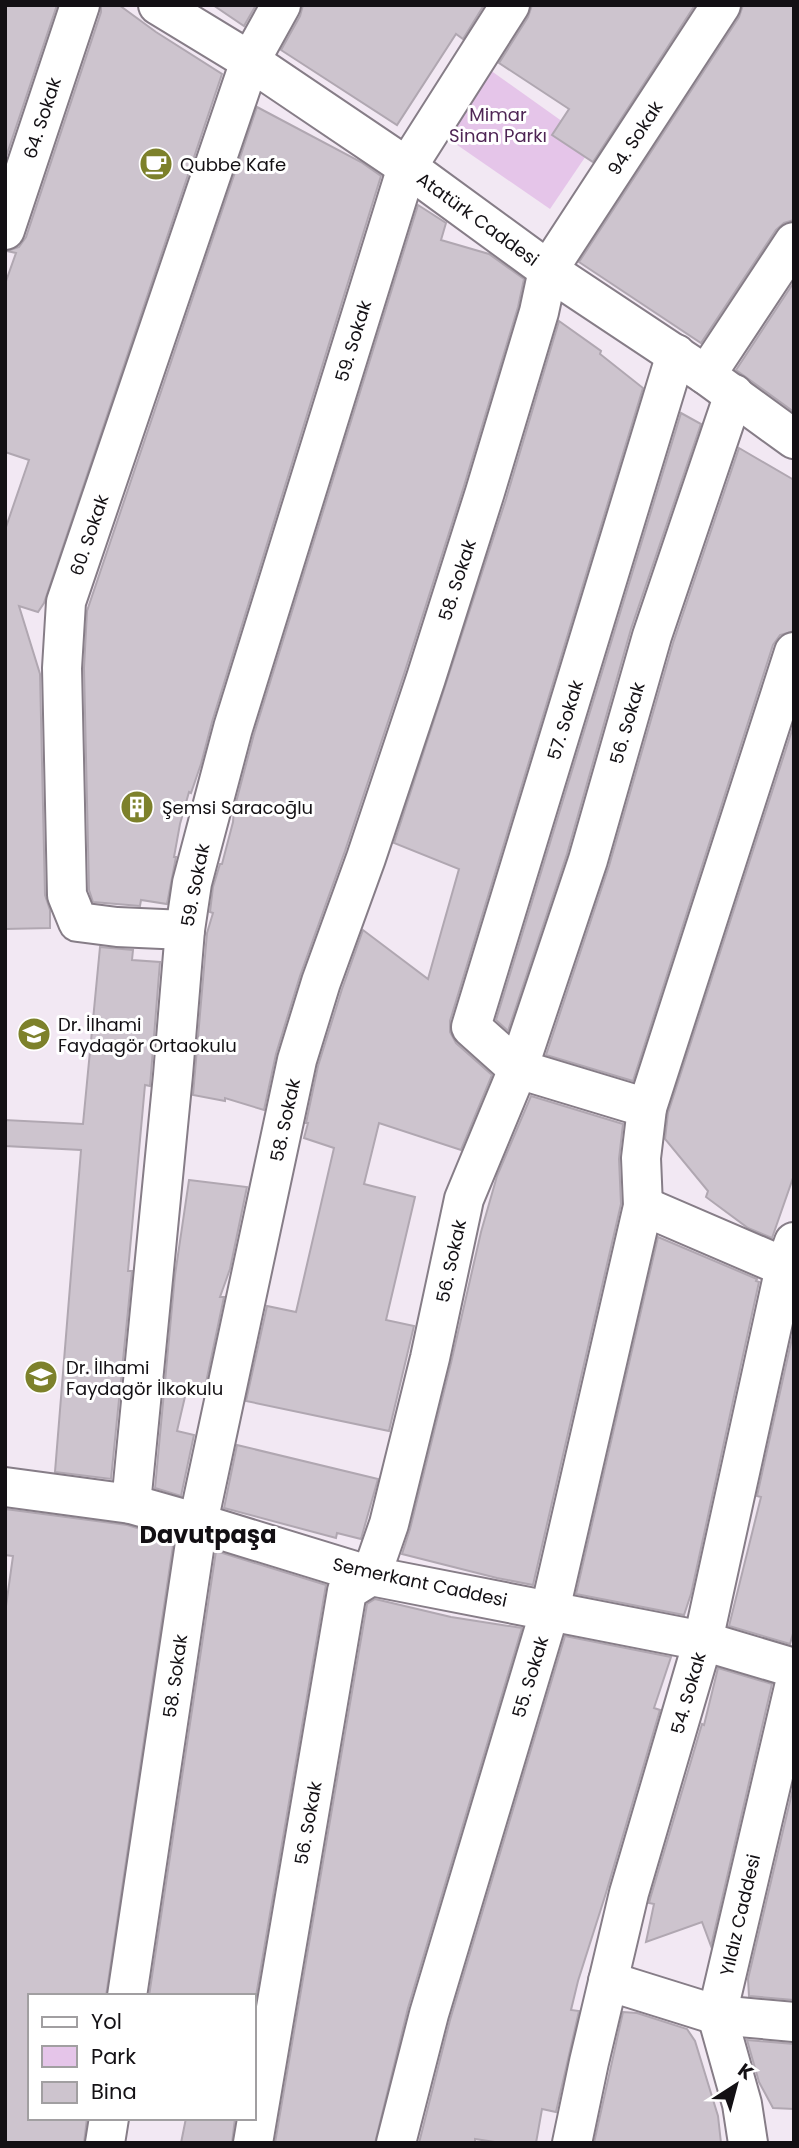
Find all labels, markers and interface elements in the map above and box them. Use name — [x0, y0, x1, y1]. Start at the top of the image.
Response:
street label: 64. Sokak — [17, 73, 67, 162]
street label: 94. Sokak — [602, 95, 669, 180]
park label: Mimar Sinan Parkı — [449, 102, 547, 148]
cafe icon: Qubbe Kafe — [137, 145, 175, 183]
place label: Qubbe Kafe — [180, 152, 286, 177]
street label: Atatürk Caddesi — [412, 166, 544, 272]
street label: 59. Sokak — [329, 296, 377, 385]
street label: 60. Sokak — [63, 490, 115, 579]
street label: 58. Sokak — [432, 535, 482, 624]
street label: 57. Sokak — [541, 676, 589, 763]
street label: 56. Sokak — [603, 678, 651, 767]
building icon: Şemsi Saracoğlu — [118, 788, 156, 826]
place label: Şemsi Saracoğlu — [162, 795, 313, 820]
street label: 59. Sokak — [175, 841, 215, 929]
place label: Dr. İlhami Faydagör Ortaokulu — [58, 1012, 237, 1058]
school or university icon: Dr. İlhami Faydagör Ortaokulu — [15, 1015, 53, 1053]
street label: 58. Sokak — [264, 1076, 306, 1164]
street label: 56. Sokak — [430, 1217, 472, 1305]
place label: Dr. İlhami Faydagör İlkokulu — [66, 1355, 223, 1401]
school or university icon: Dr. İlhami Faydagör İlkokulu — [22, 1358, 60, 1396]
district label: Davutpaşa — [140, 1518, 276, 1551]
street label: Semerkant Caddesi — [330, 1551, 510, 1613]
street label: 58. Sokak — [157, 1632, 193, 1719]
street label: 55. Sokak — [506, 1632, 554, 1721]
street label: 54. Sokak — [664, 1648, 712, 1737]
street label: 56. Sokak — [288, 1779, 328, 1867]
street label: Yıldız Caddesi — [714, 1852, 766, 1978]
legend — [28, 1994, 256, 2120]
text: Yol — [91, 2007, 122, 2036]
text: Park — [91, 2042, 136, 2071]
north arrow — [701, 2050, 771, 2120]
text: K — [732, 2057, 759, 2086]
text: Bina — [91, 2077, 137, 2106]

